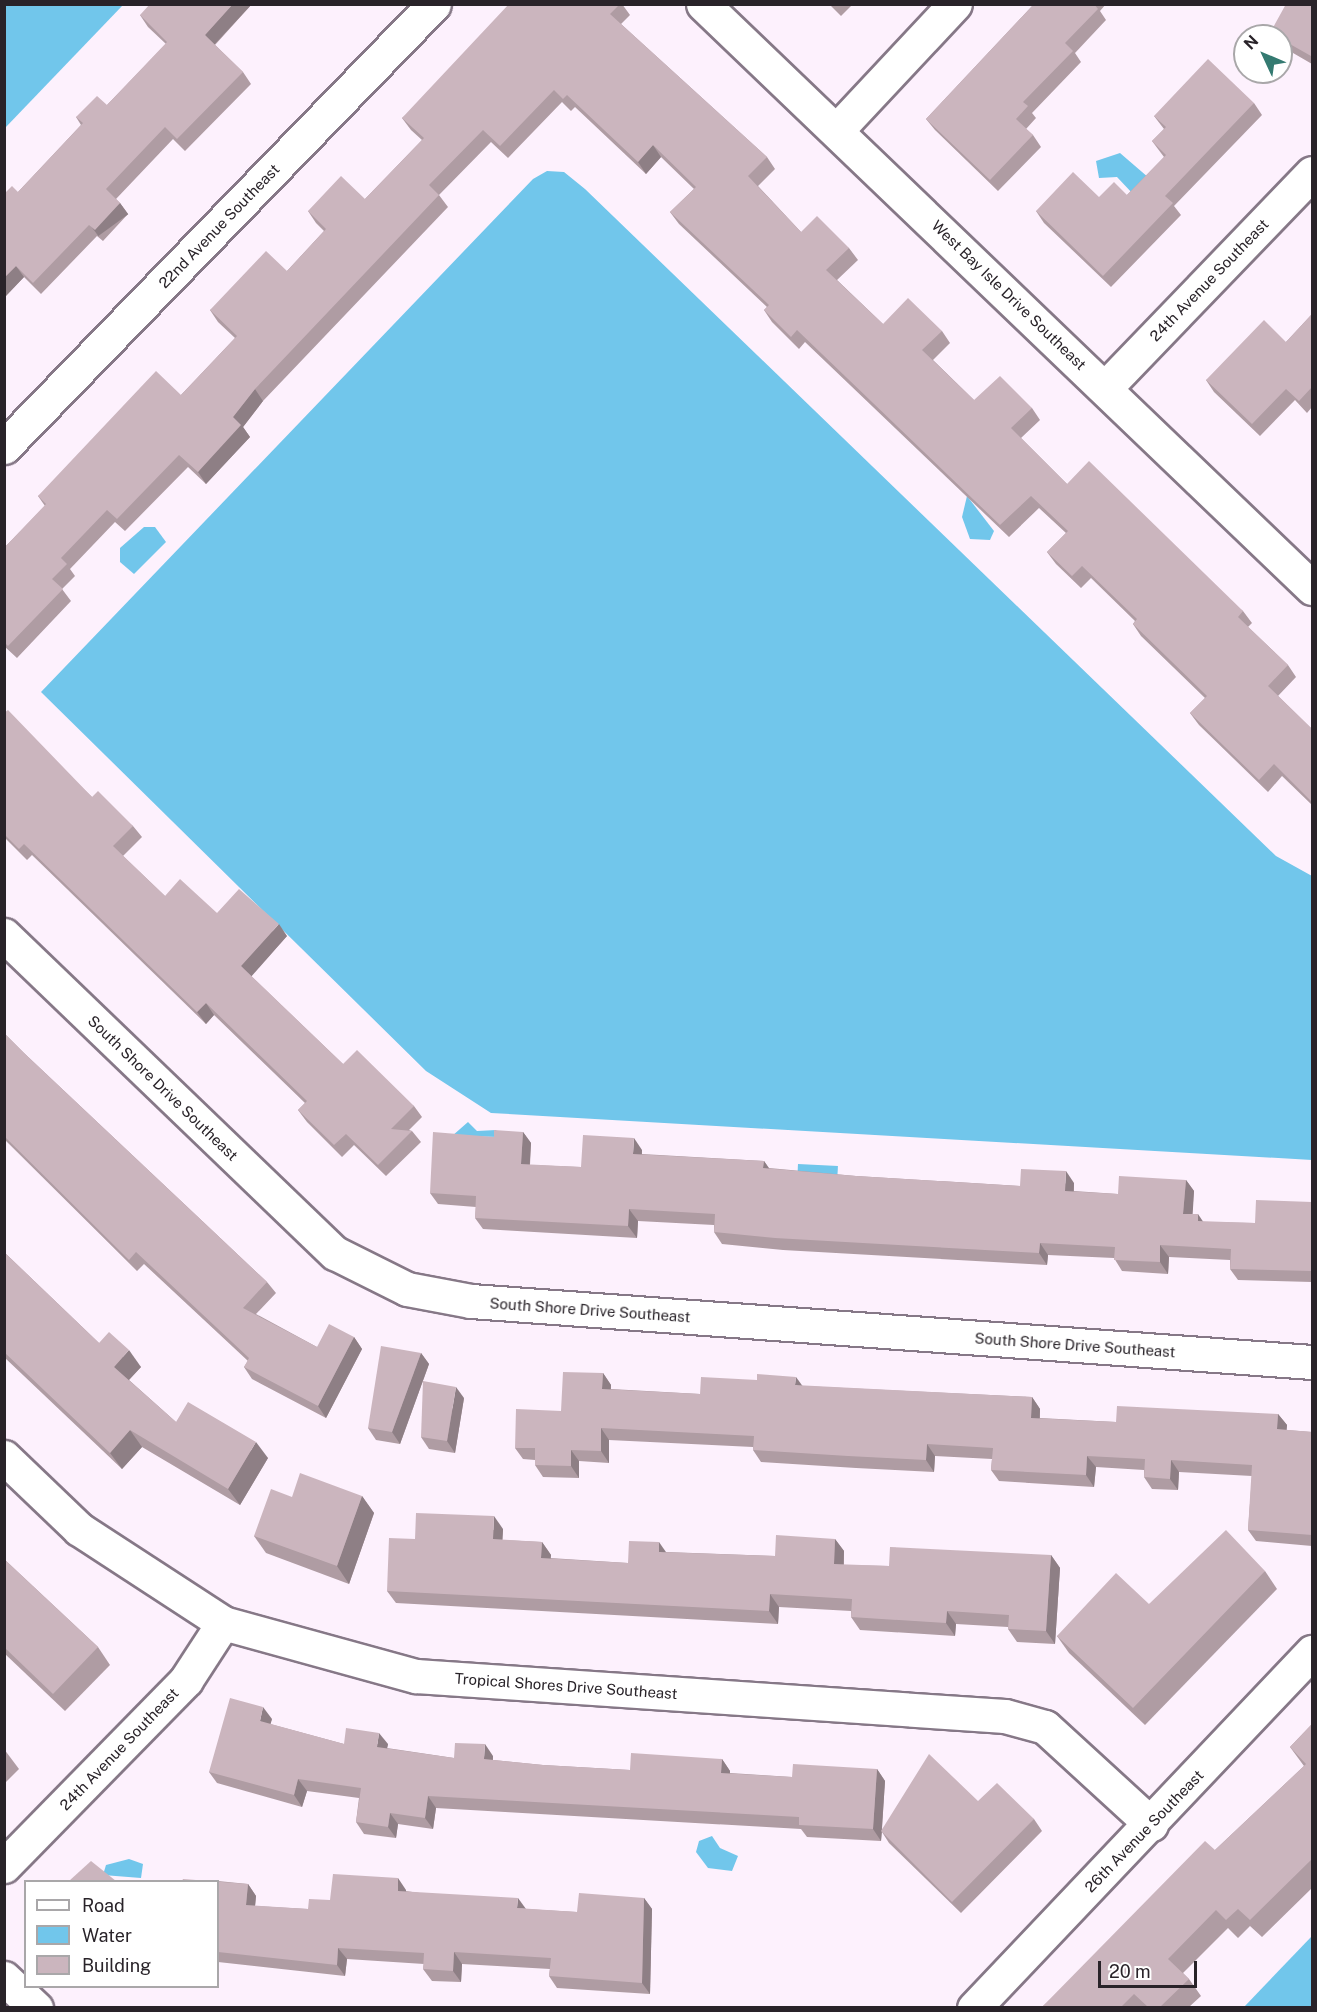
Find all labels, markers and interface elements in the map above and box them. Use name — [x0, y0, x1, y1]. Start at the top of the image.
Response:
north arrow — [1233, 24, 1293, 84]
text: N — [1240, 31, 1262, 54]
street label: 22nd Avenue Southeast — [155, 160, 283, 292]
street label: 24th Avenue Southeast — [1146, 215, 1272, 345]
street label: West Bay Isle Drive Southeast — [928, 216, 1090, 374]
street label: South Shore Drive Southeast — [84, 1012, 242, 1164]
street label: South Shore Drive Southeast — [489, 1294, 691, 1326]
street label: South Shore Drive Southeast — [974, 1329, 1176, 1361]
street label: Tropical Shores Drive Southeast — [454, 1669, 678, 1703]
street label: 24th Avenue Southeast — [56, 1684, 182, 1814]
street label: 26th Avenue Southeast — [1081, 1766, 1207, 1896]
legend — [24, 1880, 219, 1988]
text: Road — [82, 1895, 125, 1916]
text: Water — [82, 1925, 132, 1946]
scale bar — [1101, 1949, 1200, 1987]
text: Building — [82, 1955, 151, 1976]
text: 20 m — [1109, 1961, 1151, 1982]

